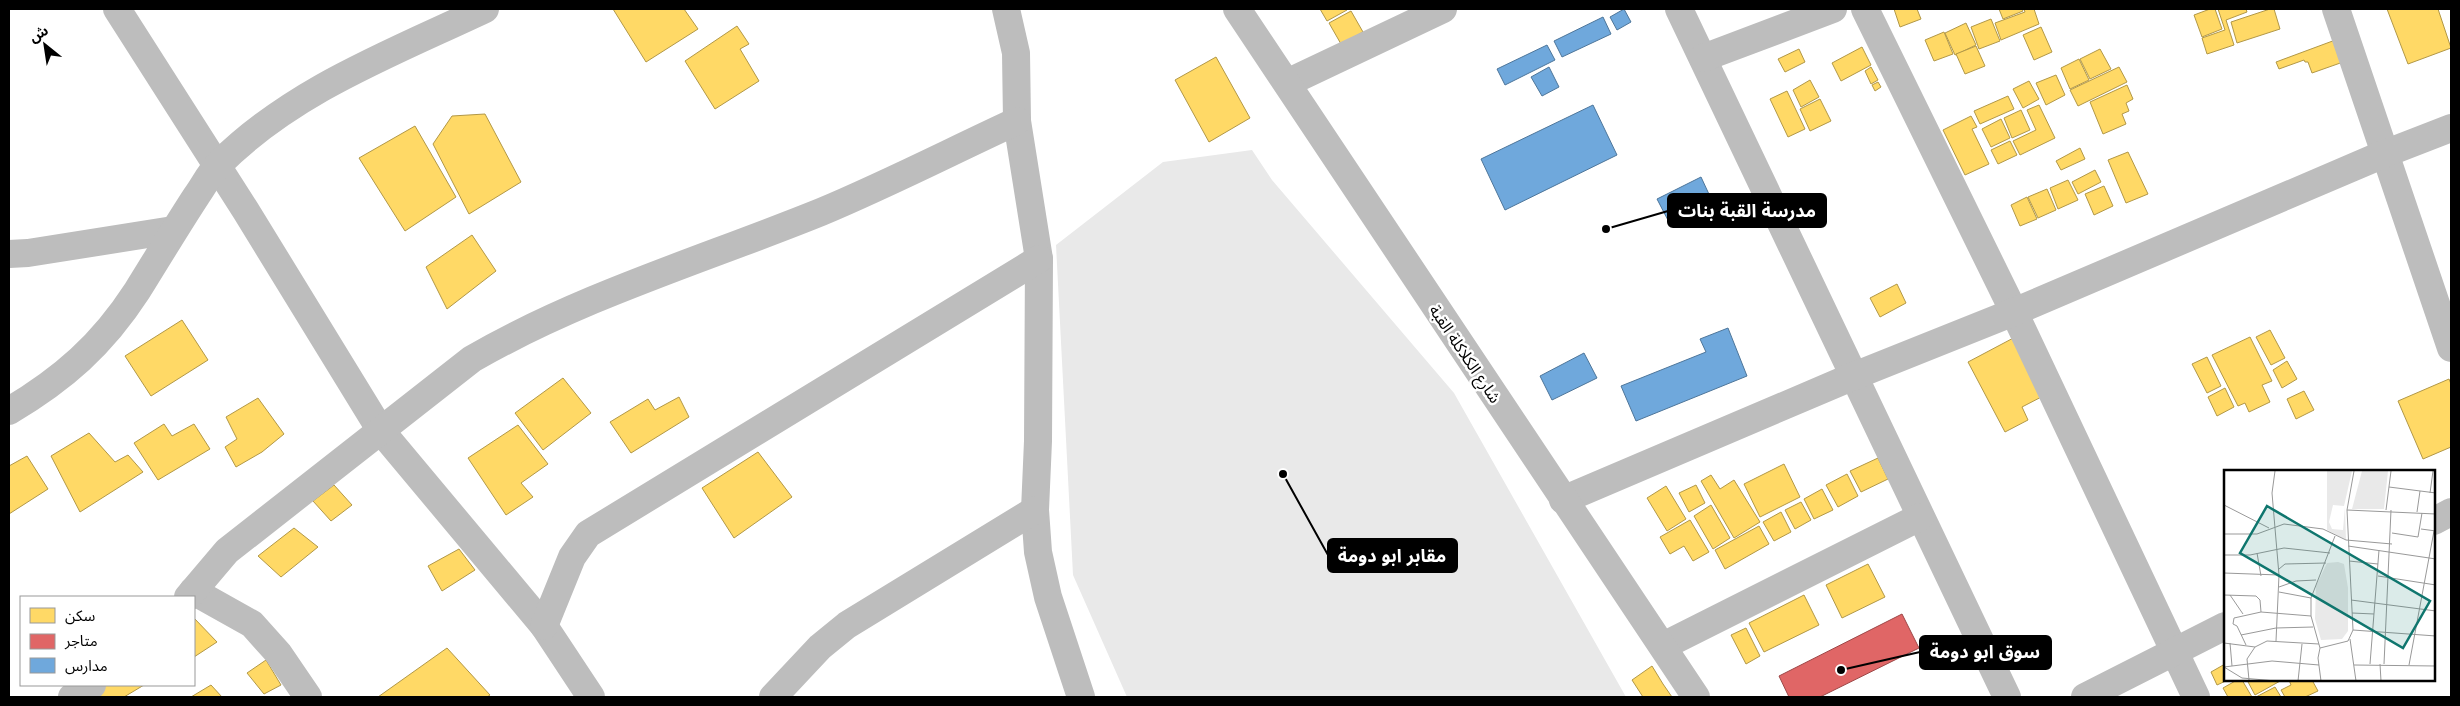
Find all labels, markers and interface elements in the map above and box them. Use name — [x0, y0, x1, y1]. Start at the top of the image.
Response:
north arrow — [20, 20, 70, 70]
text: ش — [26, 22, 51, 45]
callout: مدرسة القبة بنات — [1668, 194, 1826, 227]
text: مدرسة القبة بنات — [1678, 201, 1816, 222]
street label: شارع الكلاكلة القبة — [1423, 302, 1504, 408]
inset map — [2224, 470, 2435, 681]
callout: مقابر ابو دومة — [1328, 539, 1457, 572]
text: مقابر ابو دومة — [1338, 546, 1446, 567]
legend — [20, 596, 195, 686]
text: سكن — [65, 607, 96, 625]
text: متاجر — [64, 632, 98, 650]
callout: سوق ابو دومة — [1920, 636, 2051, 669]
text: سوق ابو دومة — [1930, 642, 2040, 662]
text: مدارس — [65, 657, 108, 675]

